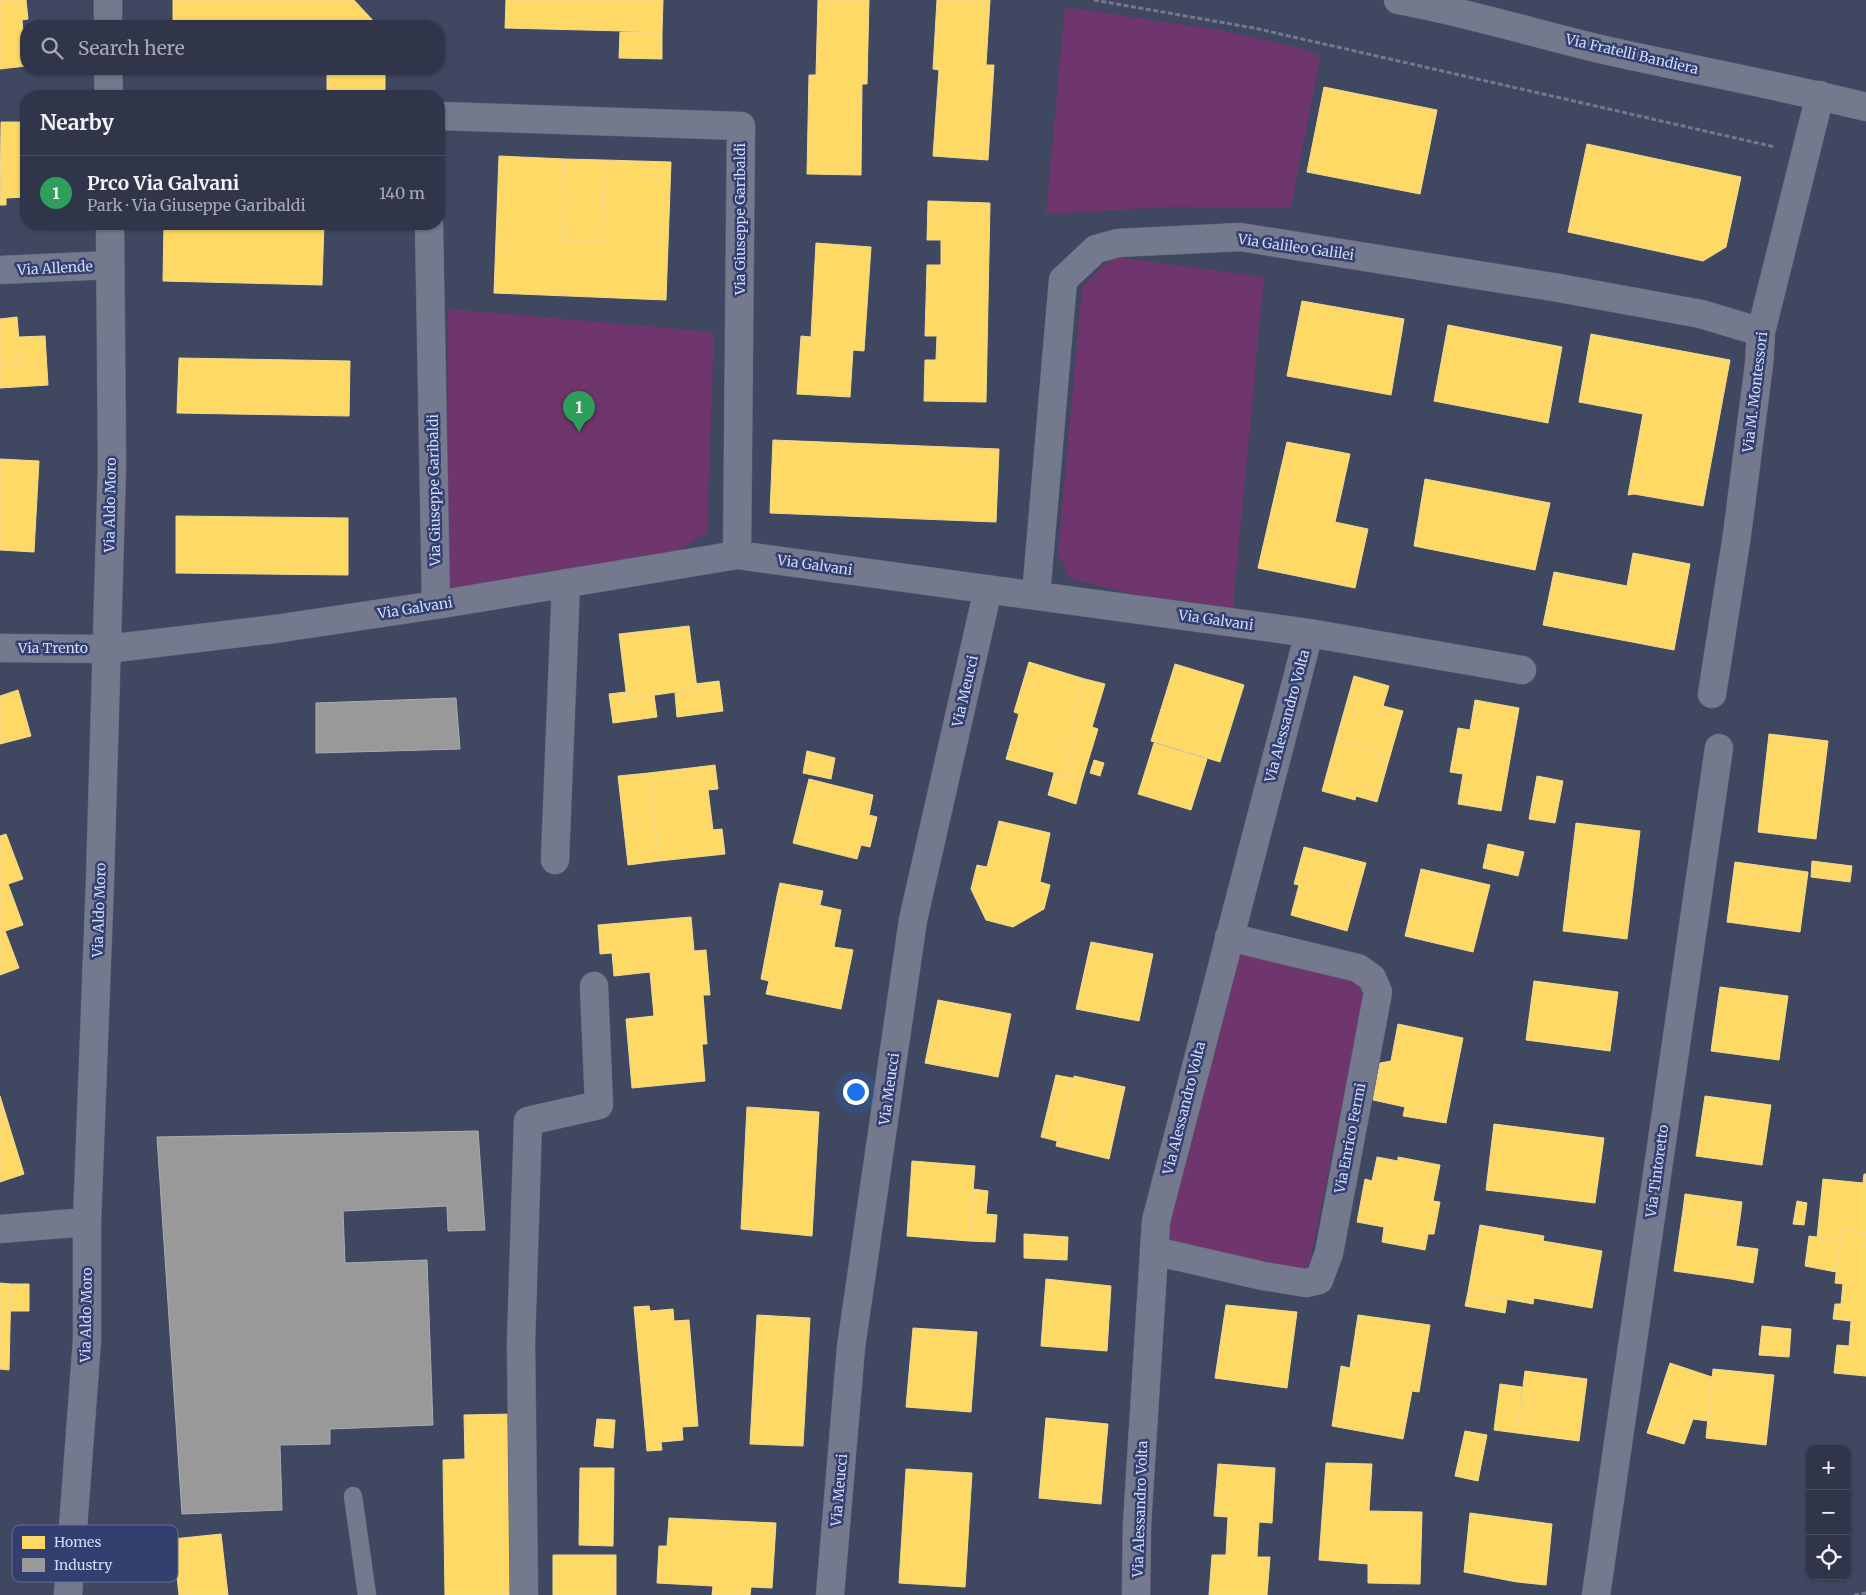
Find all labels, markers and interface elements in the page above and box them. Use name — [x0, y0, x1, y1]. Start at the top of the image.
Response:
search box — [20, 20, 445, 75]
street label: Via Fratelli Bandiera — [1563, 30, 1701, 78]
icon: search — [38, 34, 66, 62]
text: Search here — [78, 36, 185, 60]
text: Nearby — [40, 109, 114, 136]
street label: Via Giuseppe Garibaldi — [731, 143, 749, 296]
text: Prco Via Galvani — [87, 171, 239, 195]
text: 1 — [52, 183, 60, 203]
text: 140 m — [379, 183, 425, 203]
text: Park · Via Giuseppe Garibaldi — [87, 195, 306, 215]
street label: Via Galileo Galilei — [1236, 230, 1356, 264]
street label: Via Allende — [16, 257, 93, 279]
street label: Via M. Montessori — [1739, 330, 1771, 454]
pin: 1 — [563, 391, 595, 432]
street label: Via Giuseppe Garibaldi — [424, 413, 444, 567]
street label: Via Aldo Moro — [100, 457, 120, 554]
street label: Via Galvani — [775, 551, 854, 579]
street label: Via Galvani — [375, 593, 454, 623]
street label: Via Galvani — [1176, 606, 1255, 634]
street label: Via Trento — [17, 639, 88, 657]
street label: Via Alessandro Volta — [1260, 647, 1314, 785]
street label: Via Meucci — [948, 653, 982, 730]
street label: Via Aldo Moro — [88, 862, 110, 959]
street label: Via Alessandro Volta — [1158, 1039, 1209, 1177]
street label: Via Meucci — [875, 1051, 903, 1127]
your location — [843, 1079, 869, 1105]
street label: Via Enrico Fermi — [1330, 1081, 1370, 1196]
street label: Via Tintoretto — [1641, 1124, 1672, 1219]
street label: Via Aldo Moro — [76, 1267, 96, 1364]
street label: Via Alessandro Volta — [1129, 1440, 1151, 1579]
map controls — [1806, 1445, 1851, 1580]
button: + — [1806, 1445, 1851, 1490]
street label: Via Meucci — [827, 1452, 851, 1528]
button: − — [1806, 1490, 1851, 1535]
legend — [12, 1525, 178, 1582]
text: Homes — [54, 1533, 101, 1551]
button: locate — [1806, 1535, 1851, 1580]
text: Industry — [54, 1556, 113, 1574]

